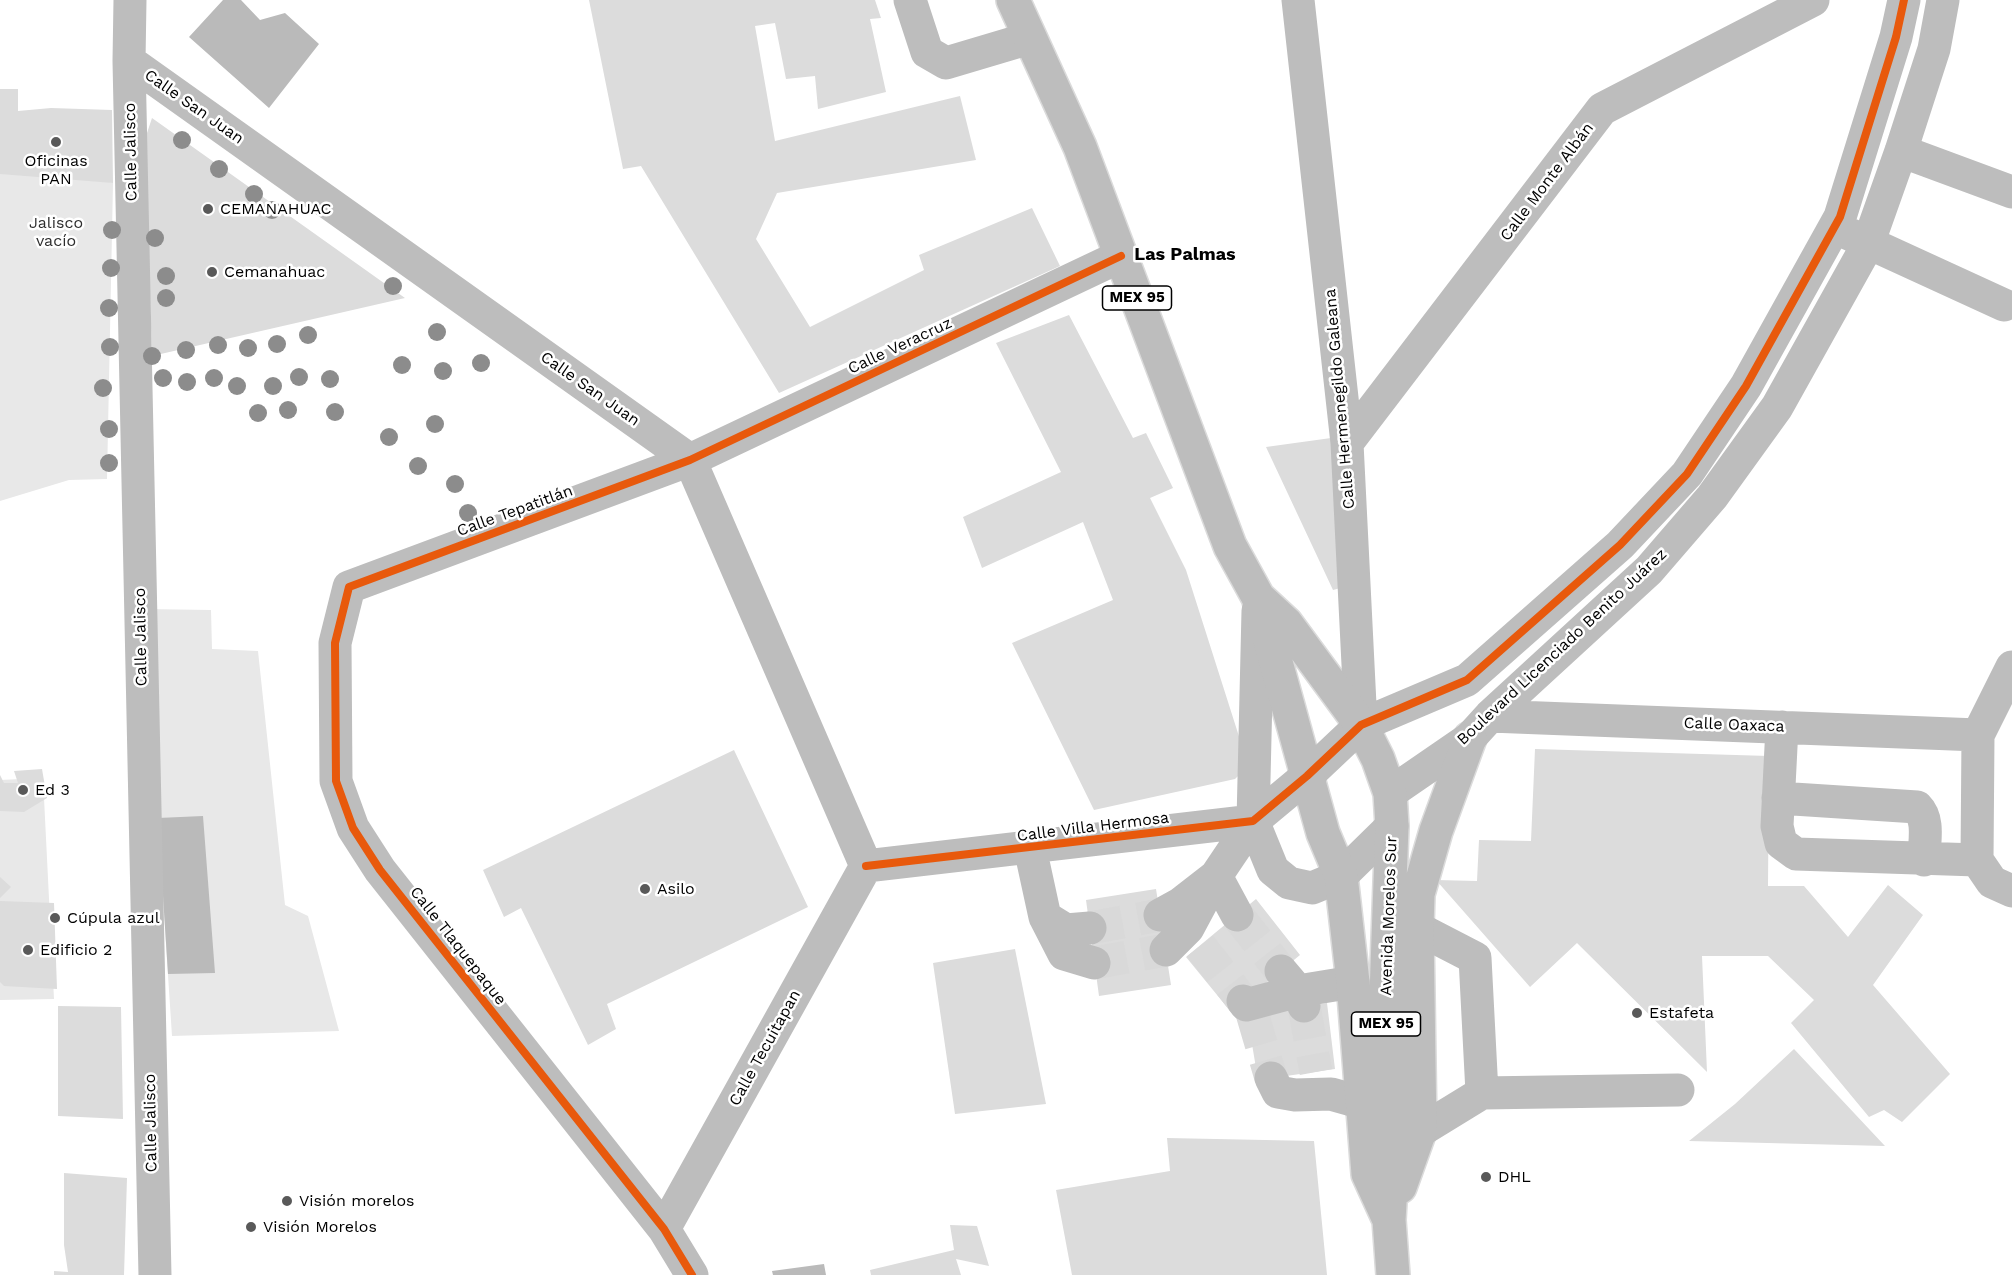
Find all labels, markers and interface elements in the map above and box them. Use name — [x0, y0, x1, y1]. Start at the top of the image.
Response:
street label: Calle San Juan — [141, 66, 247, 148]
street label: Calle Jalisco — [121, 103, 141, 201]
street label: Calle Monte Albán — [1496, 119, 1598, 245]
marker: Oficinas PAN — [49, 135, 63, 149]
place label: Oficinas PAN — [24, 151, 88, 189]
place label: CEMANAHUAC — [220, 199, 332, 219]
marker: CEMANAHUAC — [201, 202, 215, 216]
park label: Jalisco vacío — [29, 213, 83, 251]
district label: Las Palmas — [1134, 244, 1236, 266]
place label: Cemanahuac — [224, 262, 325, 282]
marker: Cemanahuac — [205, 265, 219, 279]
road number: MEX 95 — [1102, 286, 1172, 310]
street label: Calle Hermenegildo Galeana — [1321, 288, 1359, 510]
street label: Calle Veracruz — [845, 313, 955, 379]
street label: Calle San Juan — [537, 348, 643, 430]
street label: Calle Tepatitlán — [454, 481, 576, 541]
street label: Boulevard Licenciado Benito Juárez — [1453, 545, 1671, 749]
street label: Calle Jalisco — [131, 588, 151, 686]
street label: Calle Oaxaca — [1683, 714, 1785, 736]
place label: Ed 3 — [35, 780, 70, 800]
marker: Ed 3 — [16, 783, 30, 797]
street label: Calle Villa Hermosa — [1016, 808, 1170, 846]
street label: Avenida Morelos Sur — [1377, 836, 1401, 996]
place label: Asilo — [657, 879, 695, 899]
marker: Asilo — [638, 882, 652, 896]
street label: Calle Tlaquepaque — [406, 883, 510, 1009]
place label: Cúpula azul — [67, 908, 160, 928]
marker: Cúpula azul — [48, 911, 62, 925]
place label: Edificio 2 — [40, 940, 112, 960]
marker: Edificio 2 — [21, 943, 35, 957]
street label: Calle Tecuitapan — [725, 987, 805, 1109]
place label: Estafeta — [1649, 1003, 1714, 1023]
marker: Estafeta — [1630, 1006, 1644, 1020]
road number: MEX 95 — [1352, 1012, 1420, 1036]
street label: Calle Jalisco — [141, 1074, 161, 1172]
place label: DHL — [1498, 1167, 1531, 1187]
marker: DHL — [1479, 1170, 1493, 1184]
place label: Visión morelos — [299, 1191, 415, 1211]
marker: Visión morelos — [280, 1194, 294, 1208]
place label: Visión Morelos — [263, 1217, 377, 1237]
marker: Visión Morelos — [244, 1220, 258, 1234]

